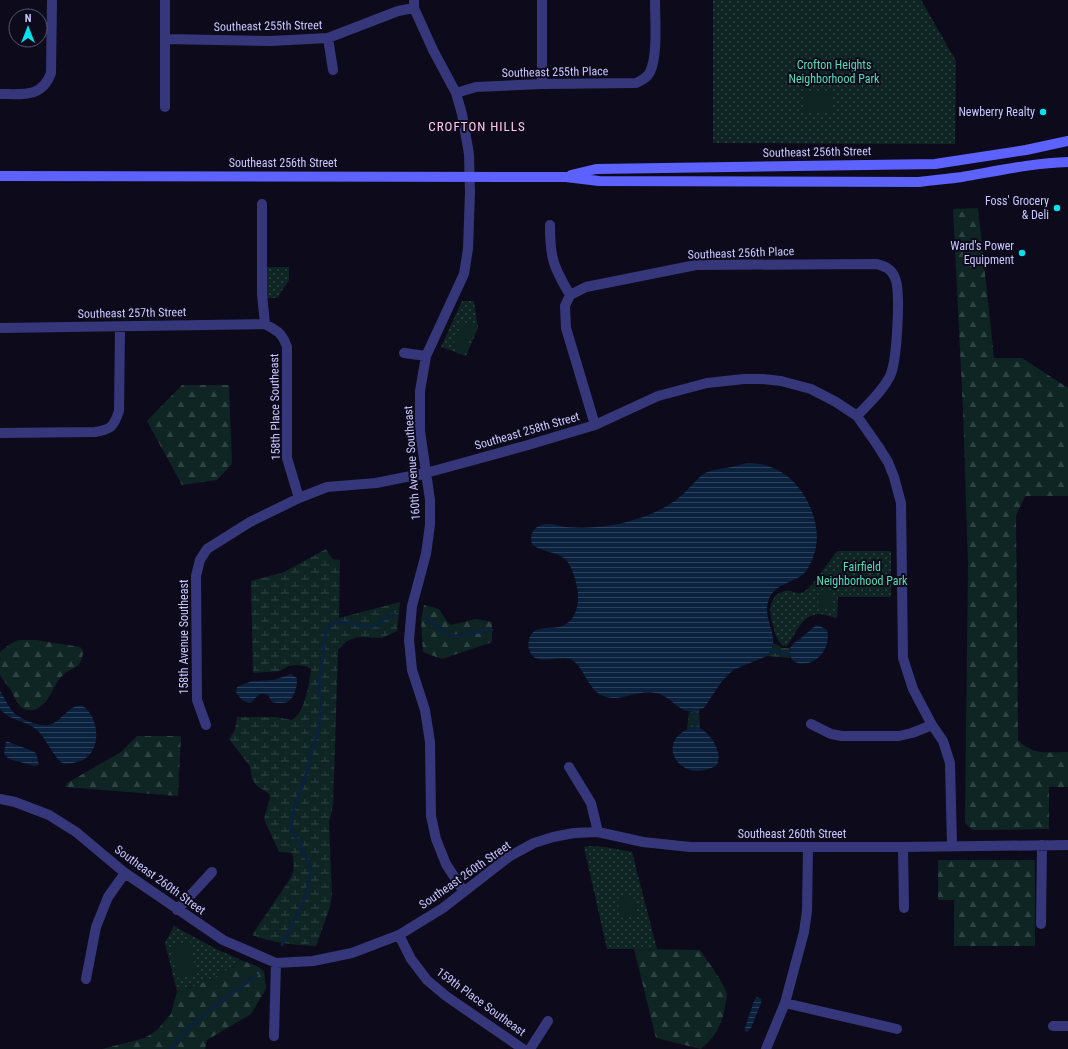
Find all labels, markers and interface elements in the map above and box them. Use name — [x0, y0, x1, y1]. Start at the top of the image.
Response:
north arrow — [8, 8, 48, 48]
text: N — [25, 12, 32, 25]
street label: Southeast 255th Street — [214, 18, 323, 34]
park label: Crofton Heights Neighborhood Park — [788, 58, 880, 86]
street label: Southeast 255th Place — [502, 64, 609, 80]
place label: Newberry Realty — [958, 105, 1035, 119]
marker: Newberry Realty — [1038, 107, 1048, 117]
district label: CROFTON HILLS — [428, 119, 526, 134]
street label: Southeast 256th Street — [763, 144, 872, 160]
street label: Southeast 256th Street — [229, 156, 338, 170]
place label: Foss' Grocery & Deli — [985, 194, 1049, 222]
marker: Foss' Grocery & Deli — [1052, 203, 1062, 213]
place label: Ward's Power Equipment — [950, 239, 1014, 267]
street label: Southeast 256th Place — [687, 244, 795, 262]
marker: Ward's Power Equipment — [1017, 248, 1027, 258]
street label: Southeast 257th Street — [78, 305, 187, 321]
street label: 158th Place Southeast — [267, 353, 283, 460]
street label: 160th Avenue Southeast — [401, 405, 423, 521]
street label: Southeast 258th Street — [473, 409, 582, 453]
park label: Fairfield Neighborhood Park — [816, 560, 908, 588]
street label: 158th Avenue Southeast — [177, 579, 191, 694]
street label: Southeast 260th Street — [738, 827, 847, 841]
street label: Southeast 260th Street — [417, 838, 514, 912]
street label: Southeast 260th Street — [112, 842, 208, 918]
street label: 159th Place Southeast — [434, 965, 529, 1039]

